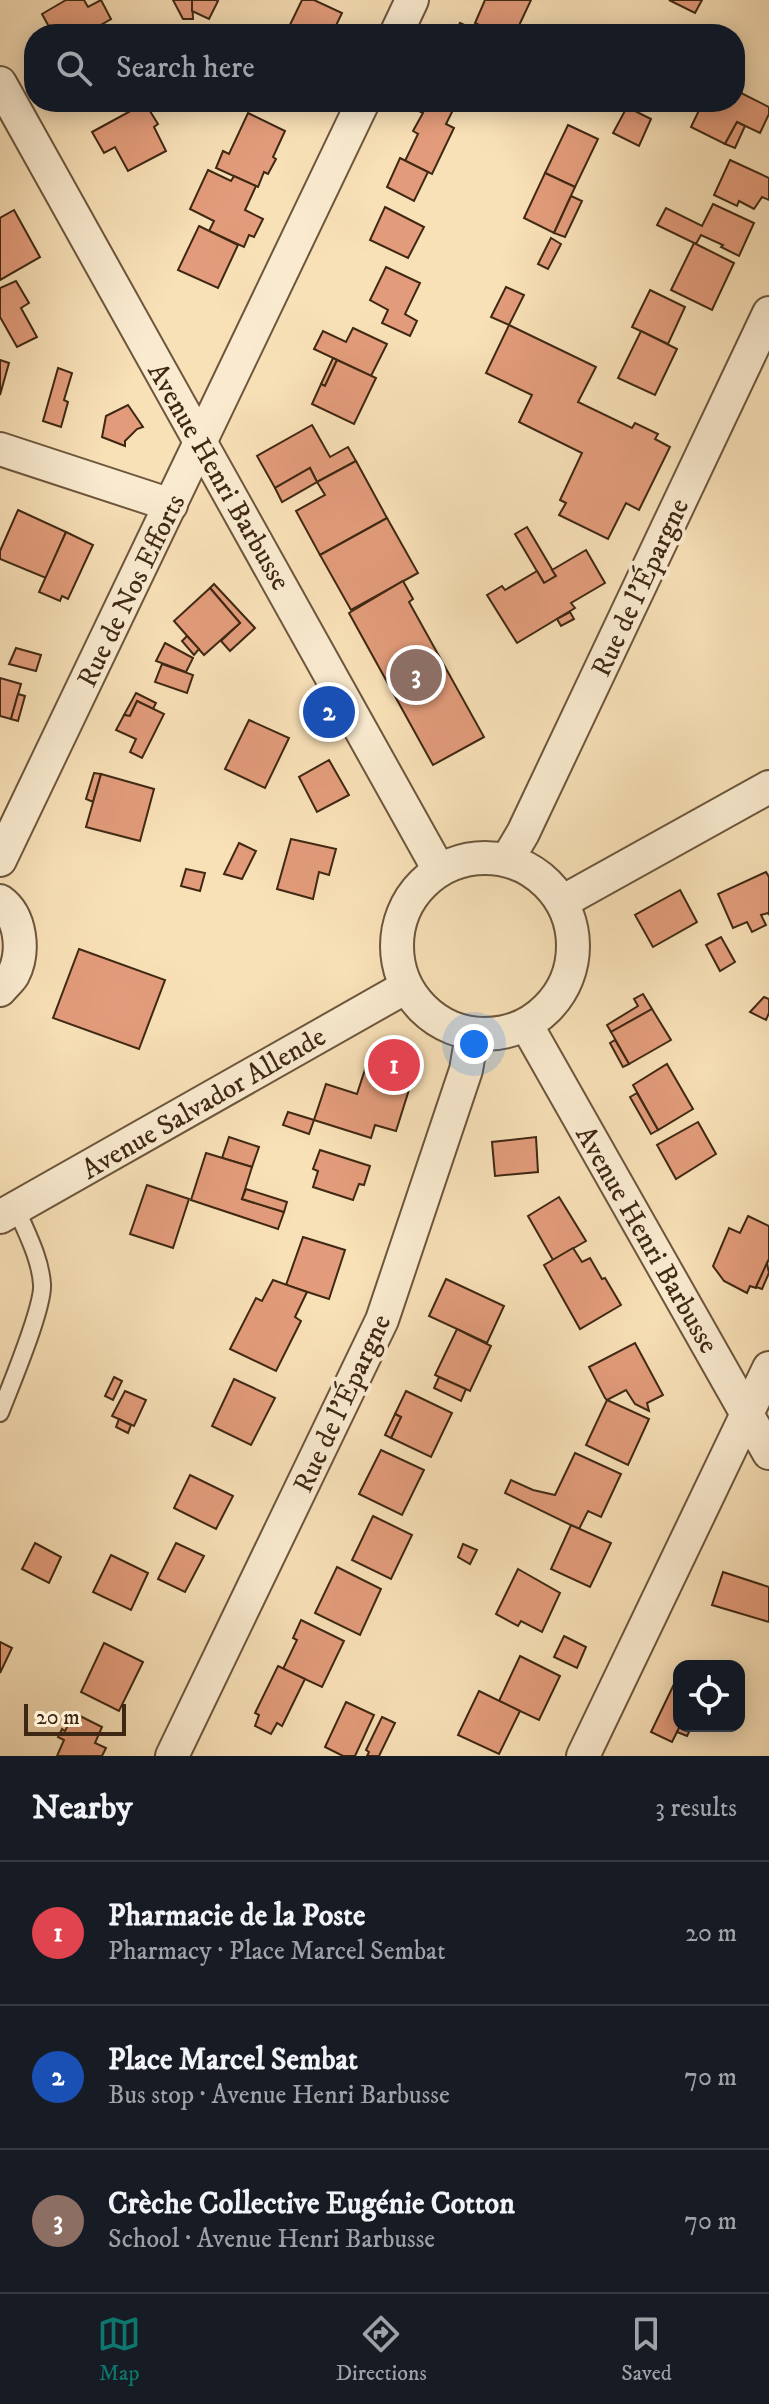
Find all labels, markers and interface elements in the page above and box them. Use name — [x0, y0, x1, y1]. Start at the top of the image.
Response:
search box — [24, 24, 745, 112]
icon: search — [52, 46, 96, 90]
text: Search here — [116, 50, 255, 87]
street label: Avenue Henri Barbusse — [139, 357, 298, 597]
street label: Rue de Nos Efforts — [70, 488, 193, 693]
street label: Rue de l'Épargne — [584, 493, 697, 682]
pin: 3 — [390, 645, 442, 705]
pin: 2 — [303, 682, 355, 742]
street label: Avenue Salvador Allende — [76, 1019, 332, 1187]
your location — [454, 1024, 494, 1064]
pin: 1 — [368, 1035, 420, 1095]
street label: Avenue Henri Barbusse — [567, 1120, 726, 1360]
street label: Rue de l'Épargne — [286, 1309, 399, 1498]
map controls — [673, 1660, 745, 1732]
button: locate — [673, 1660, 745, 1732]
scale bar — [24, 1700, 126, 1736]
text: 20 m — [36, 1704, 80, 1731]
text: Nearby — [32, 1787, 133, 1829]
text: 3 results — [655, 1792, 737, 1825]
text: Pharmacie de la Poste — [108, 1898, 365, 1935]
text: 1 — [53, 1917, 63, 1950]
text: 20 m — [685, 1917, 737, 1950]
text: Pharmacy · Place Marcel Sembat — [108, 1935, 445, 1968]
text: Place Marcel Sembat — [108, 2042, 358, 2079]
text: 2 — [52, 2061, 64, 2094]
text: 70 m — [684, 2061, 737, 2094]
text: Bus stop · Avenue Henri Barbusse — [108, 2079, 450, 2112]
text: Crèche Collective Eugénie Cotton — [108, 2186, 515, 2223]
text: 3 — [53, 2205, 63, 2238]
text: 70 m — [684, 2205, 737, 2238]
text: School · Avenue Henri Barbusse — [108, 2223, 435, 2256]
tab: Map — [97, 2312, 141, 2387]
tab: Directions — [336, 2312, 427, 2387]
tab: Saved — [621, 2312, 672, 2387]

